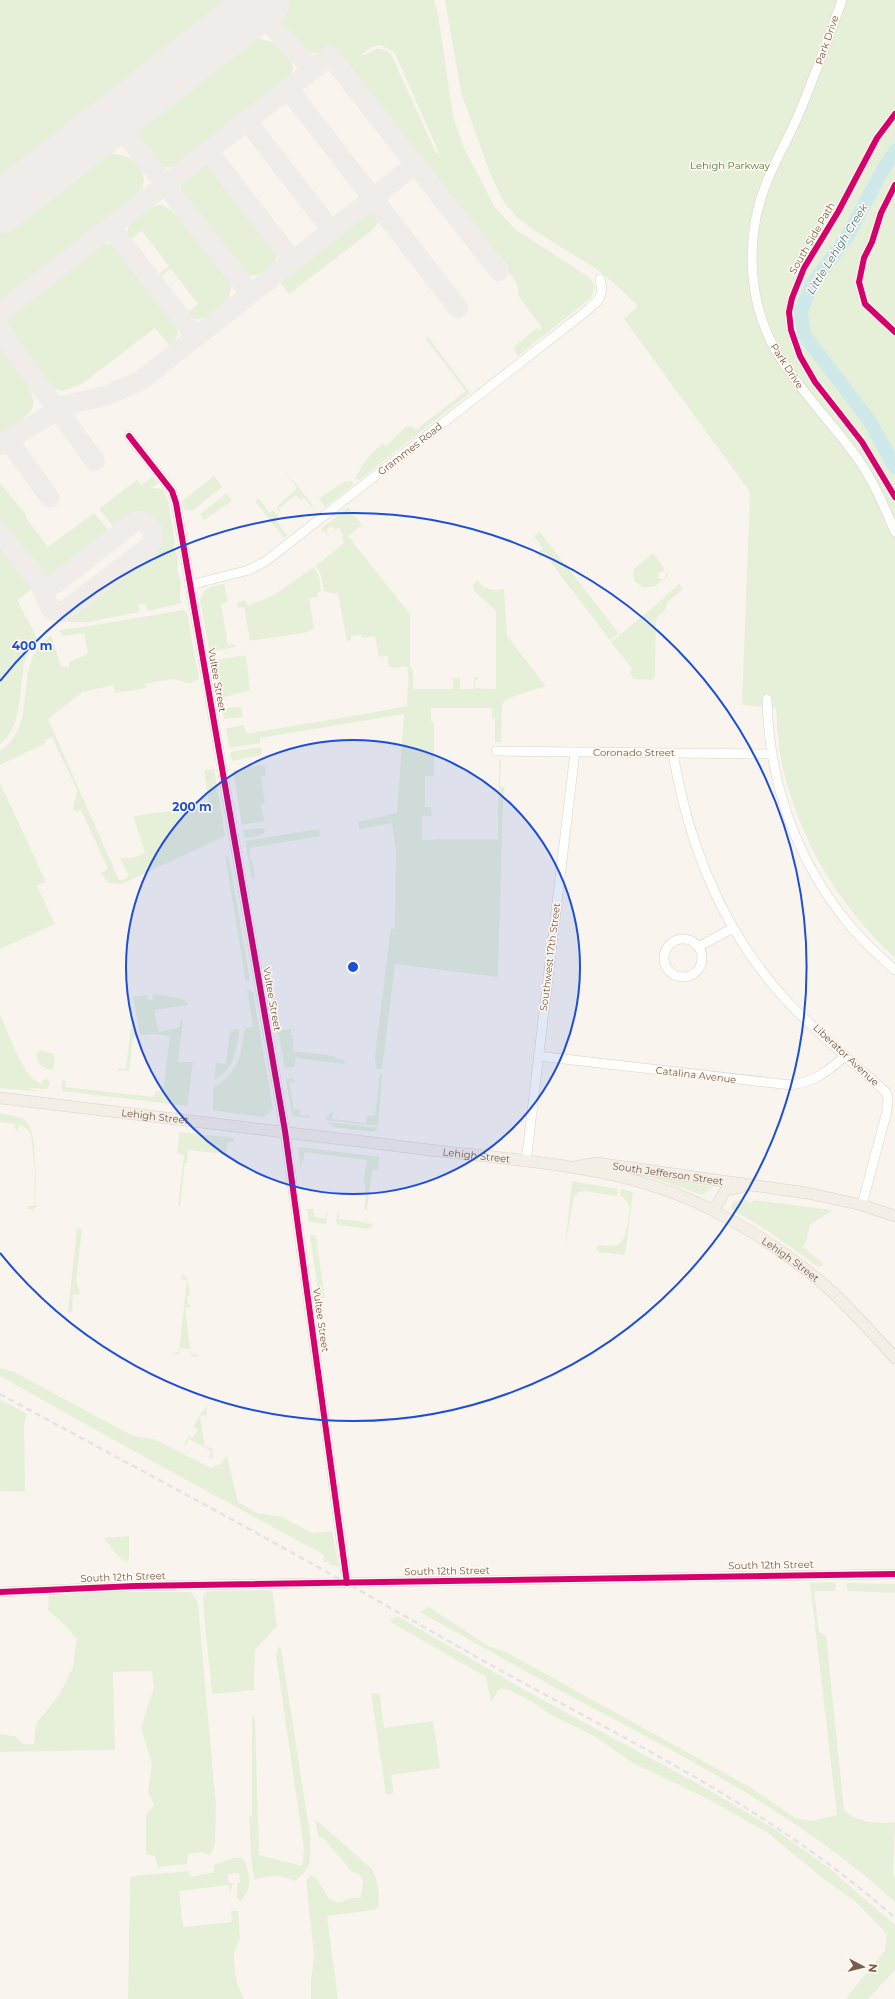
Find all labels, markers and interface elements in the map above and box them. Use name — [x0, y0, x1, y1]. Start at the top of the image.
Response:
street label: Park Drive — [812, 13, 842, 67]
park label: Lehigh Parkway — [690, 159, 770, 172]
street label: South Side Path — [786, 200, 838, 276]
water label: Little Lehigh Creek — [804, 201, 871, 297]
street label: Park Drive — [767, 341, 807, 391]
street label: Grammes Road — [375, 420, 445, 478]
text: 400 m — [12, 638, 52, 653]
street label: Vultee Street — [205, 647, 229, 713]
street label: Coronado Street — [593, 746, 675, 759]
text: 200 m — [172, 799, 212, 814]
street label: Southwest 17th Street — [537, 902, 563, 1012]
centre of rings — [346, 960, 360, 974]
street label: Vultee Street — [260, 966, 284, 1032]
street label: Liberator Avenue — [810, 1021, 882, 1089]
street label: Catalina Avenue — [655, 1064, 737, 1086]
street label: Lehigh Street — [121, 1106, 189, 1127]
street label: Lehigh Street — [442, 1145, 511, 1165]
street label: South Jefferson Street — [612, 1159, 724, 1187]
street label: Lehigh Street — [759, 1234, 822, 1284]
street label: Vultee Street — [310, 1287, 332, 1353]
street label: South 12th Street — [728, 1558, 814, 1572]
street label: South 12th Street — [404, 1564, 490, 1578]
street label: South 12th Street — [80, 1569, 166, 1585]
north arrow — [843, 1947, 883, 1987]
text: N — [865, 1963, 880, 1973]

